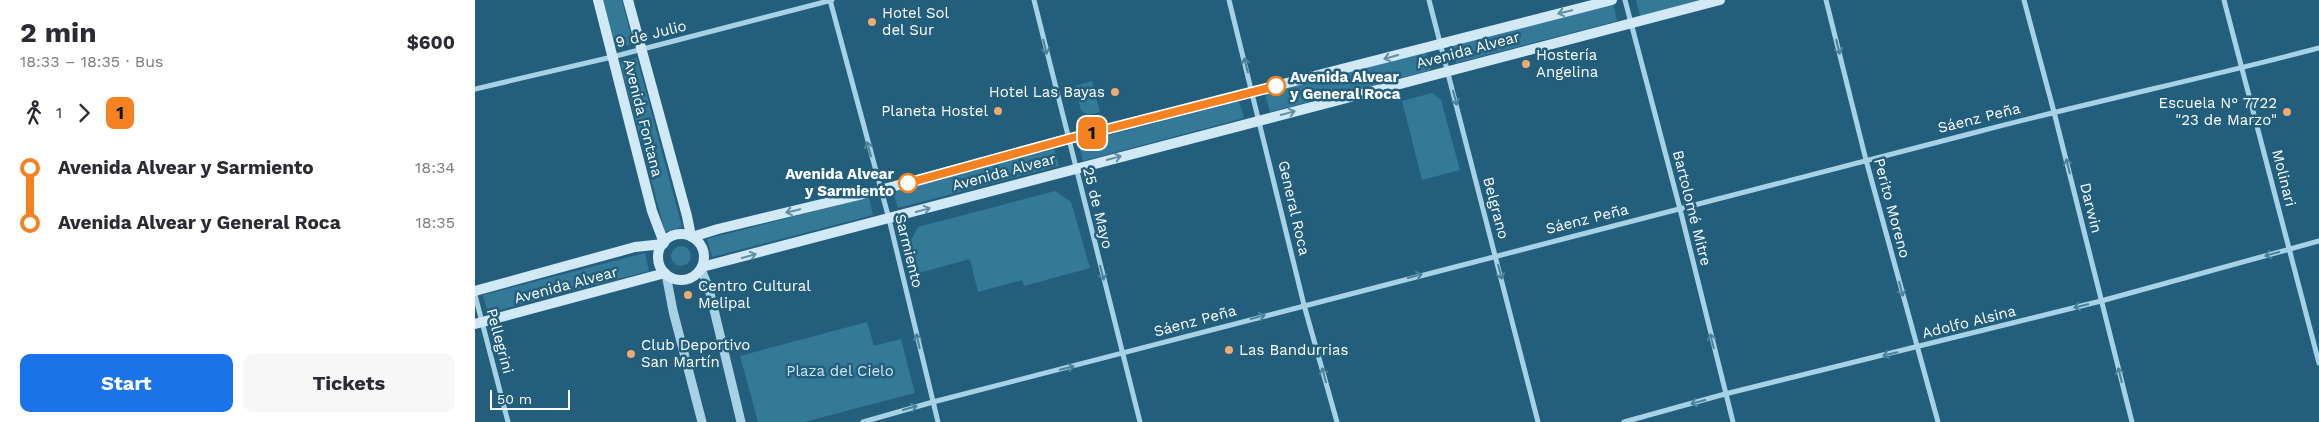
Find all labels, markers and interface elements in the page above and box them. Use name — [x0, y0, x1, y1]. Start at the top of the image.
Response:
place label: Hotel Sol del Sur — [882, 4, 949, 39]
one-way arrow — [1557, 8, 1573, 17]
text: 2 min — [20, 16, 97, 49]
marker: Hotel Sol del Sur — [866, 16, 878, 28]
street label: 9 de Julio — [614, 17, 688, 51]
street label: Avenida Alvear — [1414, 28, 1522, 72]
text: $600 — [407, 31, 455, 54]
one-way arrow — [1041, 39, 1050, 55]
one-way arrow — [1833, 39, 1843, 55]
place label: Hostería Angelina — [1536, 46, 1599, 81]
text: 18:33 – 18:35 · Bus — [20, 52, 163, 71]
one-way arrow — [1383, 52, 1399, 62]
street label: Avenida Fontana — [620, 57, 666, 179]
one-way arrow — [1240, 57, 1250, 73]
marker: Hostería Angelina — [1520, 58, 1532, 70]
place label: Avenida Alvear y General Roca — [1289, 68, 1401, 103]
marker: Avenida Alvear y General Roca — [1266, 76, 1286, 96]
place label: Hotel Las Bayas — [989, 83, 1105, 101]
marker: Hotel Las Bayas — [1109, 86, 1121, 98]
one-way arrow — [1450, 89, 1460, 105]
place label: Escuela N° 7722 "23 de Marzo" — [2159, 94, 2277, 129]
icon: walk — [20, 99, 48, 127]
icon: forward — [70, 99, 98, 127]
street label: Sáenz Peña — [1936, 99, 2023, 137]
text: 1 — [116, 102, 124, 123]
place label: Planeta Hostel — [881, 102, 988, 120]
text: 1 — [56, 103, 62, 122]
marker: Planeta Hostel — [992, 105, 1004, 117]
marker: Escuela N° 7722 "23 de Marzo" — [2281, 106, 2293, 118]
one-way arrow — [1280, 108, 1296, 117]
line badge: 1 — [1076, 117, 1108, 149]
text: 1 — [1088, 122, 1096, 143]
one-way arrow — [864, 142, 874, 158]
street label: Bartolomé Mitre — [1669, 148, 1715, 268]
street label: Molinari — [2268, 148, 2300, 208]
street label: Avenida Alvear — [950, 150, 1058, 194]
one-way arrow — [1105, 153, 1121, 162]
text: Avenida Alvear y Sarmiento — [58, 156, 314, 179]
street label: Perito Moreno — [1870, 156, 1914, 260]
text: 18:34 — [415, 158, 455, 177]
street label: General Roca — [1274, 159, 1314, 258]
one-way arrow — [2063, 159, 2072, 175]
place label: Avenida Alvear y Sarmiento — [785, 165, 895, 200]
street label: 25 de Mayo — [1079, 165, 1117, 251]
marker: Avenida Alvear y Sarmiento — [898, 173, 918, 193]
street label: Belgrano — [1479, 175, 1513, 241]
street label: Darwin — [2076, 181, 2106, 235]
street label: Sáenz Peña — [1544, 200, 1631, 238]
one-way arrow — [915, 204, 931, 214]
one-way arrow — [785, 207, 801, 216]
text: Avenida Alvear y General Roca — [58, 211, 341, 234]
street label: Sarmiento — [891, 212, 927, 290]
text: 18:35 — [416, 213, 455, 232]
one-way arrow — [2264, 249, 2280, 259]
one-way arrow — [741, 251, 757, 260]
street label: Avenida Alvear — [512, 263, 620, 307]
one-way arrow — [1098, 264, 1107, 280]
one-way arrow — [1496, 264, 1505, 280]
one-way arrow — [1407, 271, 1423, 280]
place label: Centro Cultural Melipal — [698, 277, 811, 312]
one-way arrow — [1897, 281, 1906, 297]
marker: Centro Cultural Melipal — [682, 289, 694, 301]
street label: Sáenz Peña — [1152, 301, 1239, 341]
street label: Adolfo Alsina — [1920, 302, 2018, 342]
one-way arrow — [2074, 302, 2090, 311]
street label: Pellegrini — [483, 306, 517, 376]
one-way arrow — [1249, 312, 1265, 321]
one-way arrow — [913, 333, 922, 349]
one-way arrow — [1707, 333, 1716, 349]
place label: Club Deportivo San Martín — [641, 336, 750, 371]
place label: Las Bandurrias — [1239, 341, 1348, 359]
marker: Las Bandurrias — [1223, 344, 1235, 356]
marker: Club Deportivo San Martín — [625, 348, 637, 360]
one-way arrow — [1882, 350, 1898, 359]
button: Start — [20, 354, 233, 412]
button: Tickets — [243, 354, 455, 412]
park label: Plaza del Cielo — [786, 362, 894, 380]
one-way arrow — [1058, 362, 1074, 372]
one-way arrow — [1318, 367, 1328, 383]
one-way arrow — [2115, 367, 2124, 383]
scale bar — [490, 387, 570, 410]
text: 50 m — [497, 391, 532, 407]
one-way arrow — [1691, 398, 1707, 407]
one-way arrow — [901, 403, 917, 413]

